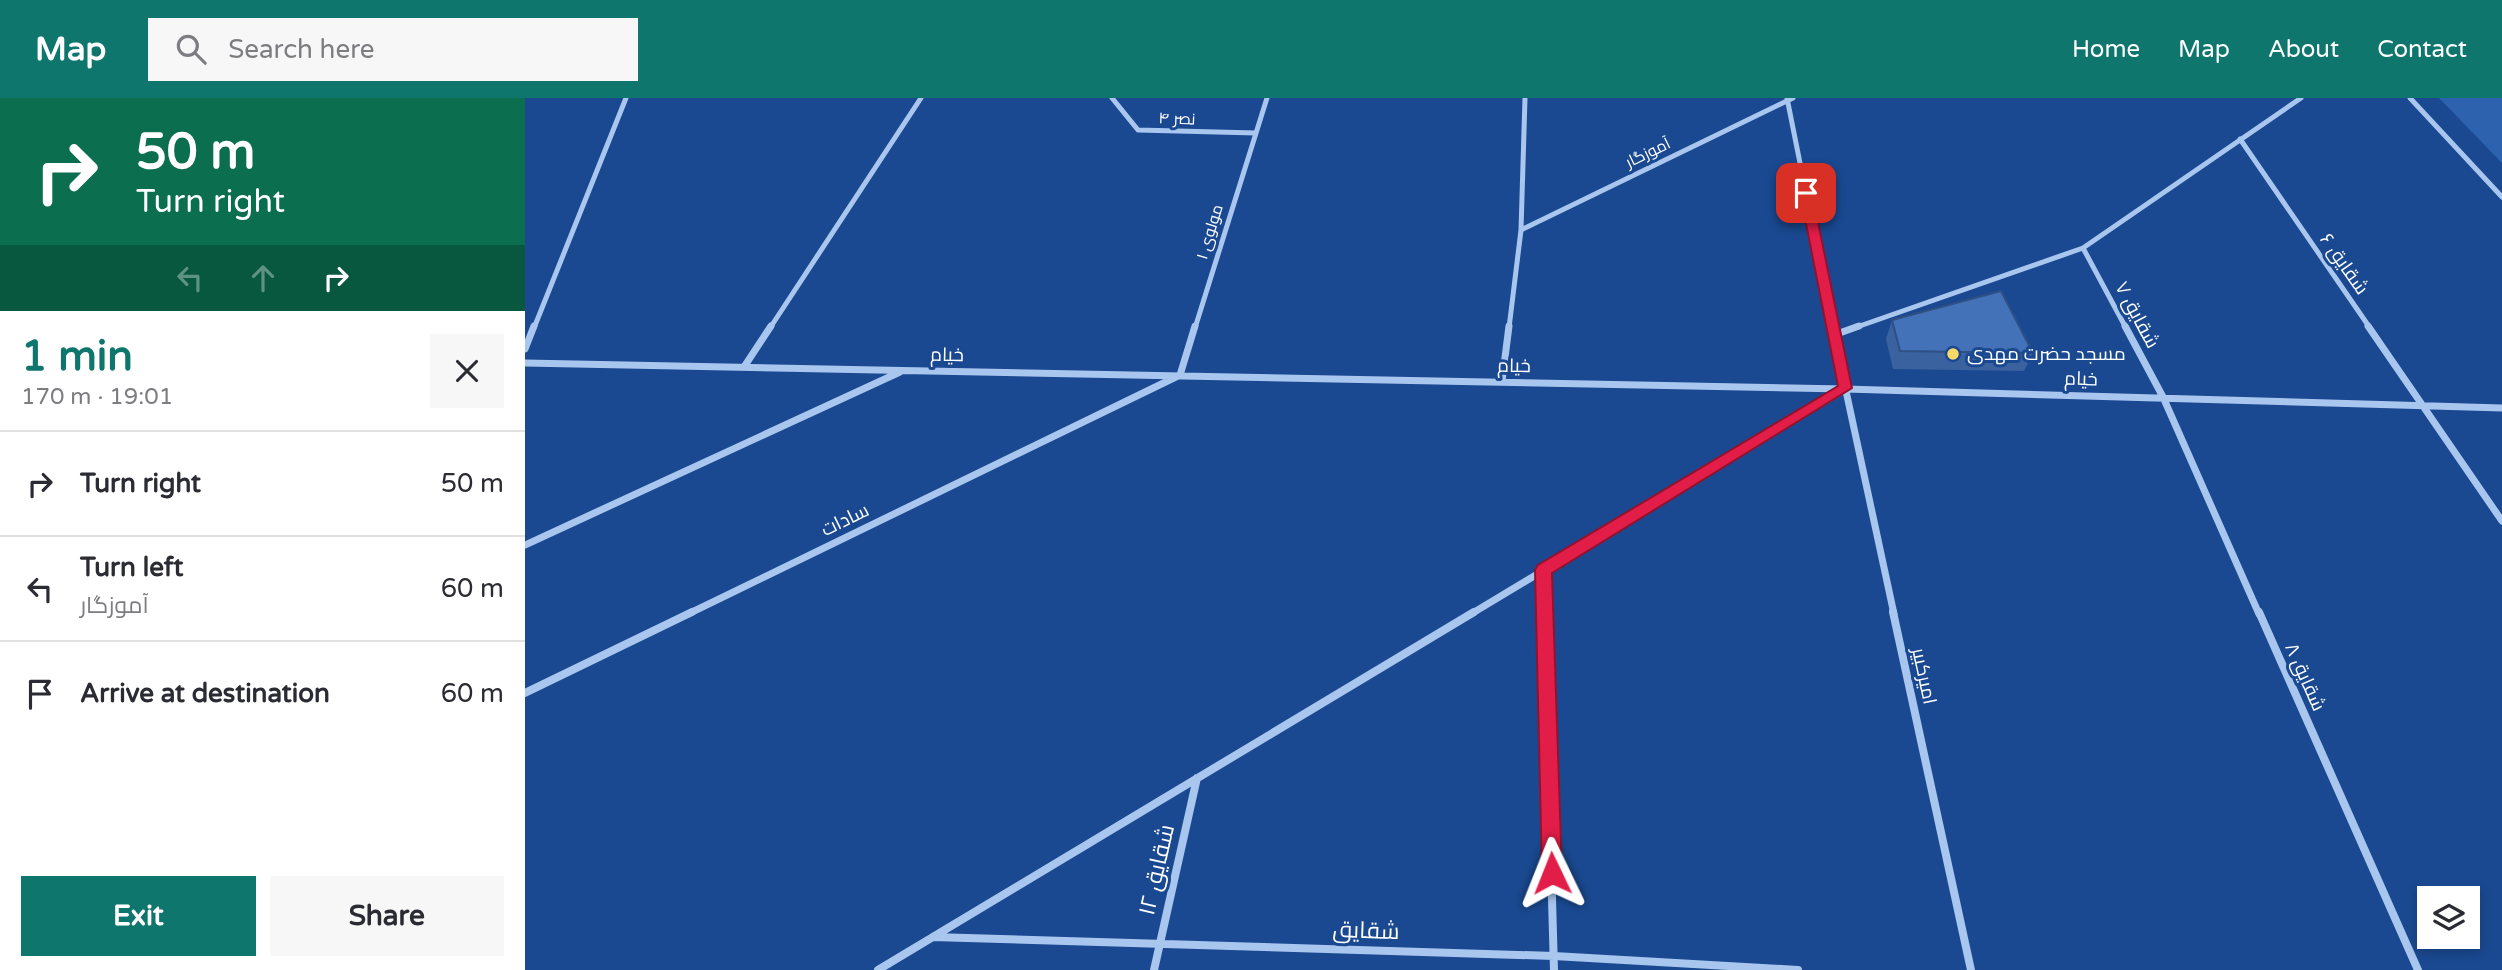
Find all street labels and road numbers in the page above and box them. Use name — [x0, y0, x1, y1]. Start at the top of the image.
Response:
street label: نصر ۴ — [1158, 108, 1196, 130]
street label: آموزگار — [1621, 133, 1674, 173]
street label: مولوی ۱ — [1192, 202, 1228, 262]
street label: شقایق ۶ — [2314, 229, 2373, 299]
street label: شقایق ۷ — [2109, 278, 2164, 353]
street label: خیام — [930, 344, 964, 368]
street label: خیام — [1497, 355, 1531, 379]
street label: خیام — [2064, 367, 2098, 393]
street label: سادات — [817, 499, 873, 541]
street label: شقایق ۸ — [2279, 639, 2330, 715]
street label: امیرکبیر — [1907, 645, 1941, 706]
street label: شقایق ۱۲ — [1133, 822, 1181, 918]
street label: شقایق — [1332, 916, 1400, 946]

